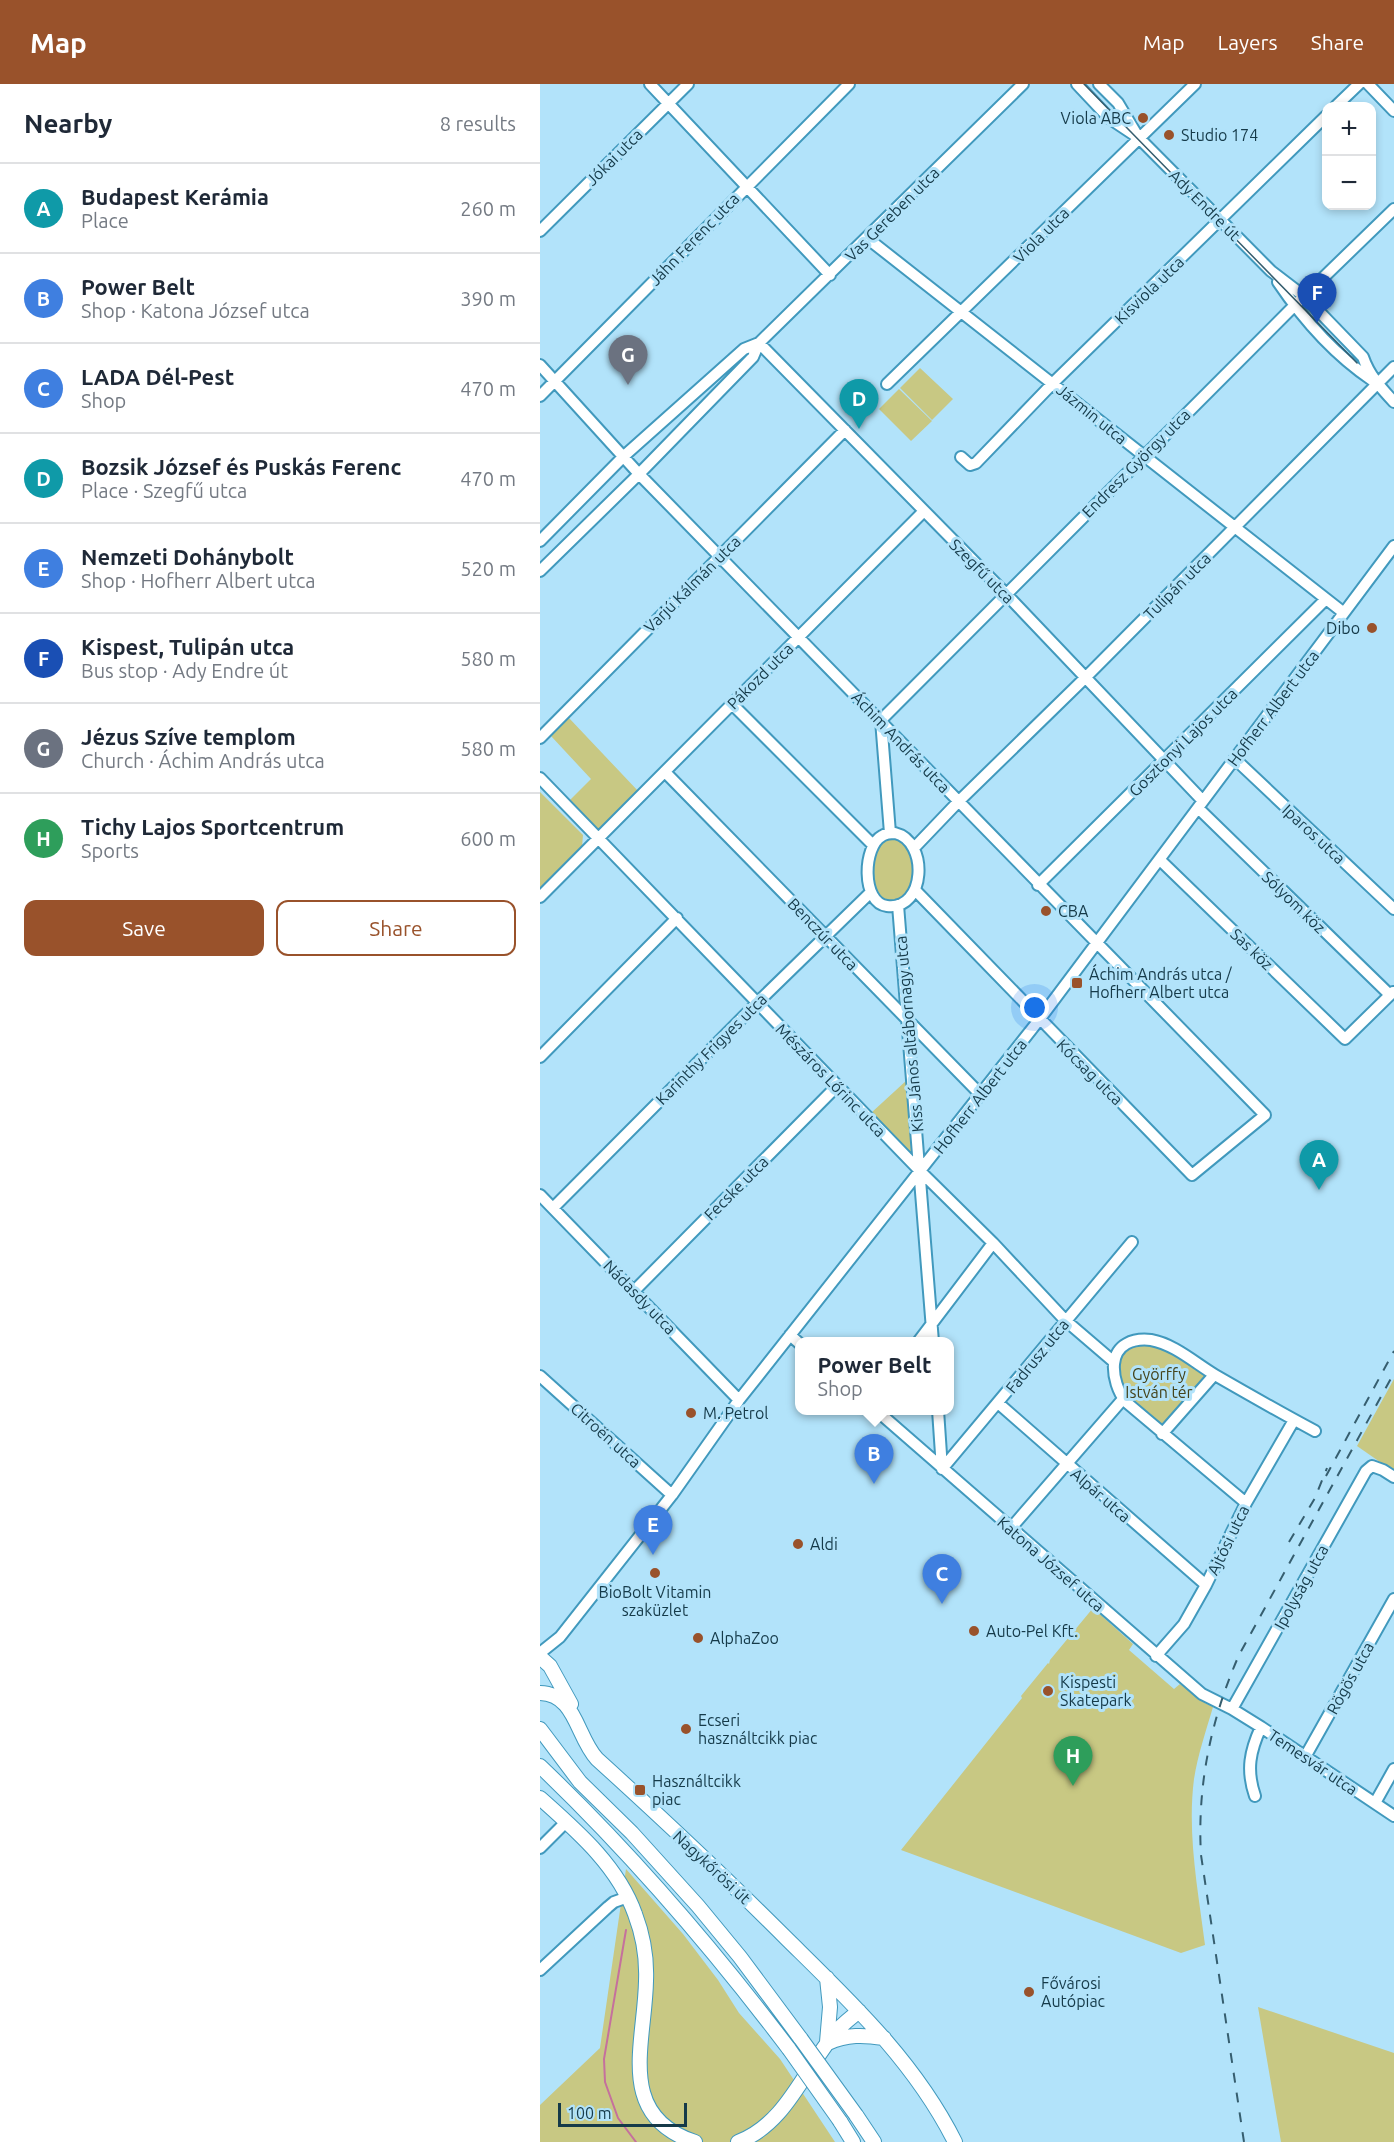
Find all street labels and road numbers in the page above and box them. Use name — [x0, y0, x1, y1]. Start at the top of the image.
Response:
street label: Jókai utca — [582, 125, 646, 189]
street label: Vas Gereben utca — [841, 163, 943, 265]
street label: Ady Endre út — [1166, 166, 1245, 245]
street label: Jáhn Ferenc utca — [645, 189, 743, 289]
street label: Viola utca — [1010, 204, 1072, 266]
street label: Kisviola utca — [1111, 253, 1187, 327]
street label: Jázmin utca — [1053, 380, 1131, 448]
street label: Endresz György utca — [1078, 405, 1194, 521]
street label: Varjú Kálmán utca — [640, 532, 744, 636]
street label: Szegfű utca — [946, 535, 1018, 607]
street label: Tulipán utca — [1140, 549, 1214, 623]
street label: Pákozd utca — [723, 639, 797, 713]
street label: Hofherr Albert utca — [1224, 647, 1322, 769]
street label: Gosztonyi Lajos utca — [1125, 684, 1241, 800]
street label: Áchim András utca — [848, 686, 955, 796]
street label: Iparos utca — [1279, 801, 1349, 867]
street label: Sólyom köz — [1259, 867, 1329, 937]
street label: Benczúr utca — [784, 894, 862, 974]
street label: Sas köz — [1227, 925, 1277, 973]
street label: Kiss János altábornagy utca — [891, 935, 927, 1133]
street label: Karinthy Frigyes utca — [652, 990, 770, 1108]
street label: Mészáros Lőrinc utca — [772, 1020, 890, 1140]
street label: Hofherr Albert utca — [930, 1035, 1030, 1157]
street label: Kócsag utca — [1053, 1035, 1127, 1109]
street label: Fecske utca — [700, 1152, 772, 1224]
street label: Nádasdy utca — [600, 1256, 680, 1338]
street label: Fadrusz utca — [1002, 1316, 1072, 1396]
street label: Citroën utca — [567, 1399, 645, 1471]
street label: Alpár utca — [1068, 1464, 1134, 1526]
street label: Ajtósi utca — [1203, 1502, 1253, 1578]
street label: Katona József utca — [994, 1513, 1108, 1615]
street label: Ipolyság utca — [1270, 1542, 1332, 1632]
street label: Rögös utca — [1323, 1639, 1377, 1717]
street label: Temesvár utca — [1265, 1726, 1361, 1798]
street label: Nagykőrösi út — [670, 1827, 755, 1908]

